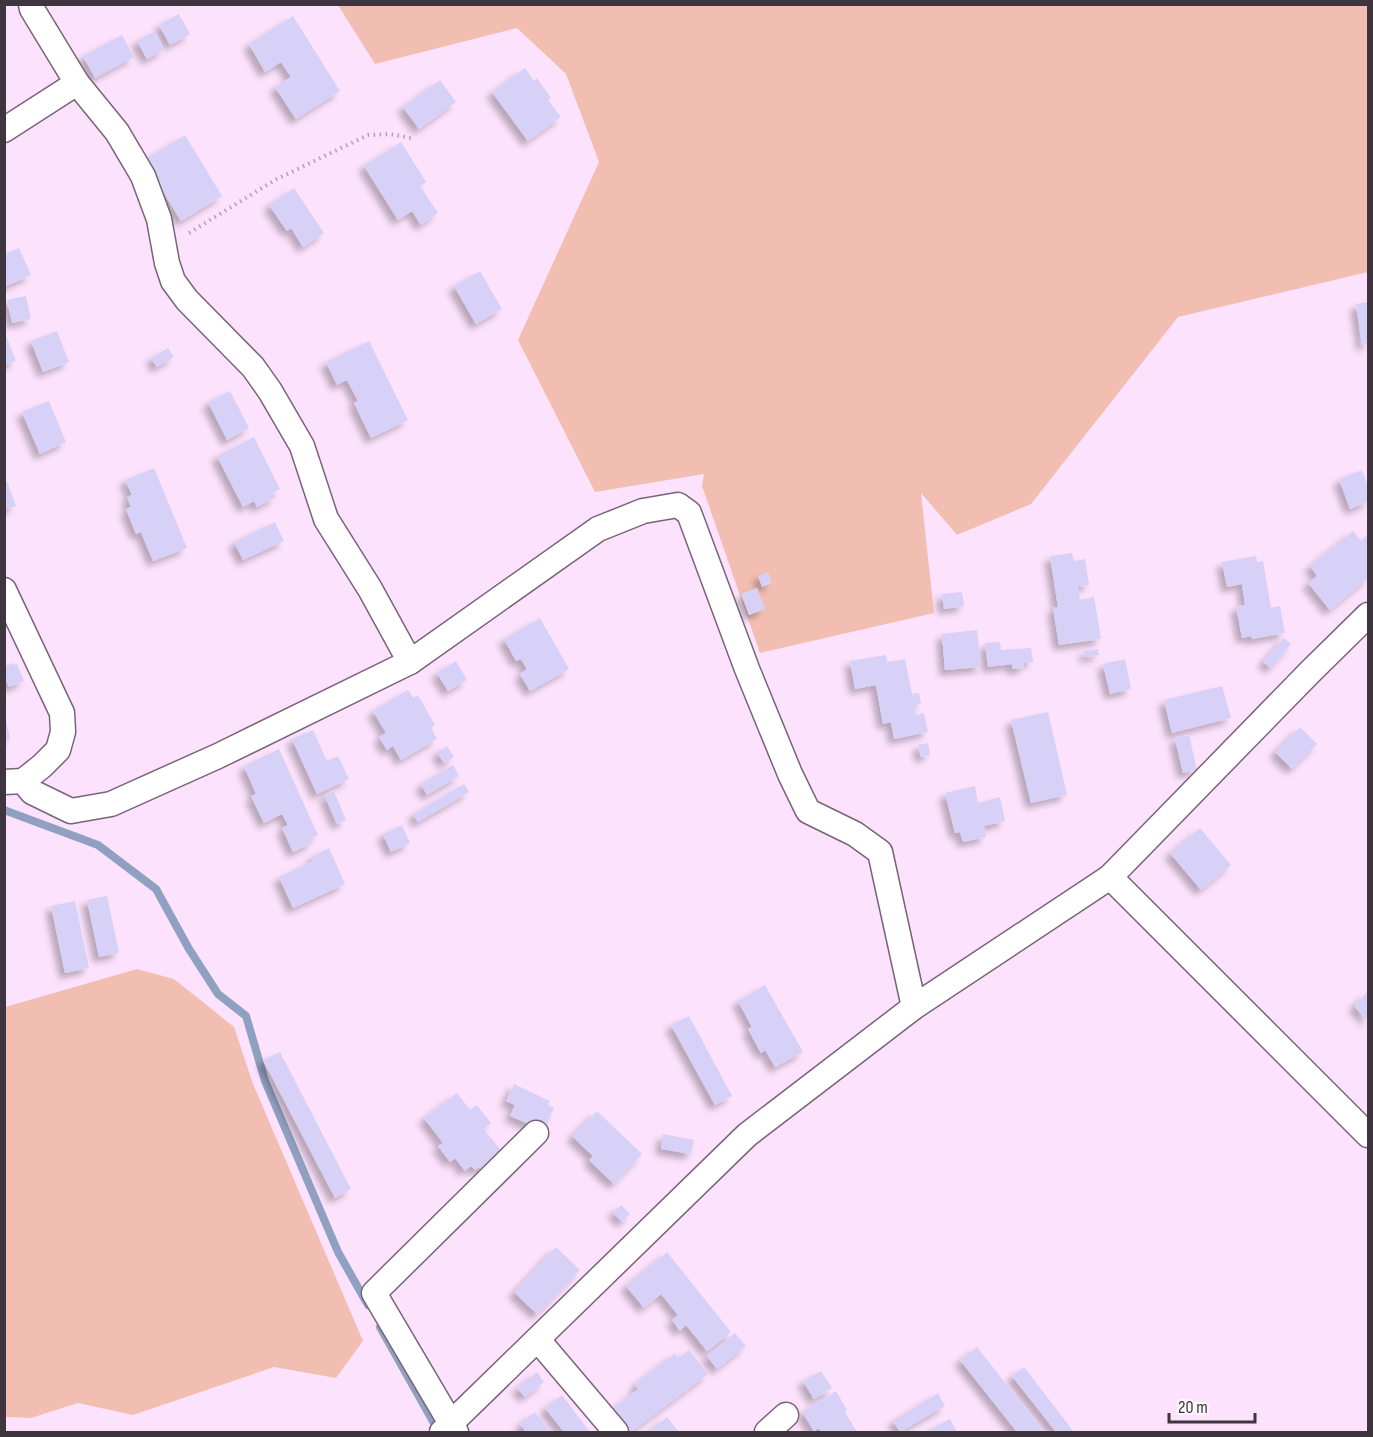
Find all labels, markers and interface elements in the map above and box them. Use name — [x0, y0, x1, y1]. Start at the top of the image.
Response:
scale bar — [1169, 1386, 1254, 1424]
text: 20 m — [1178, 1397, 1208, 1418]

